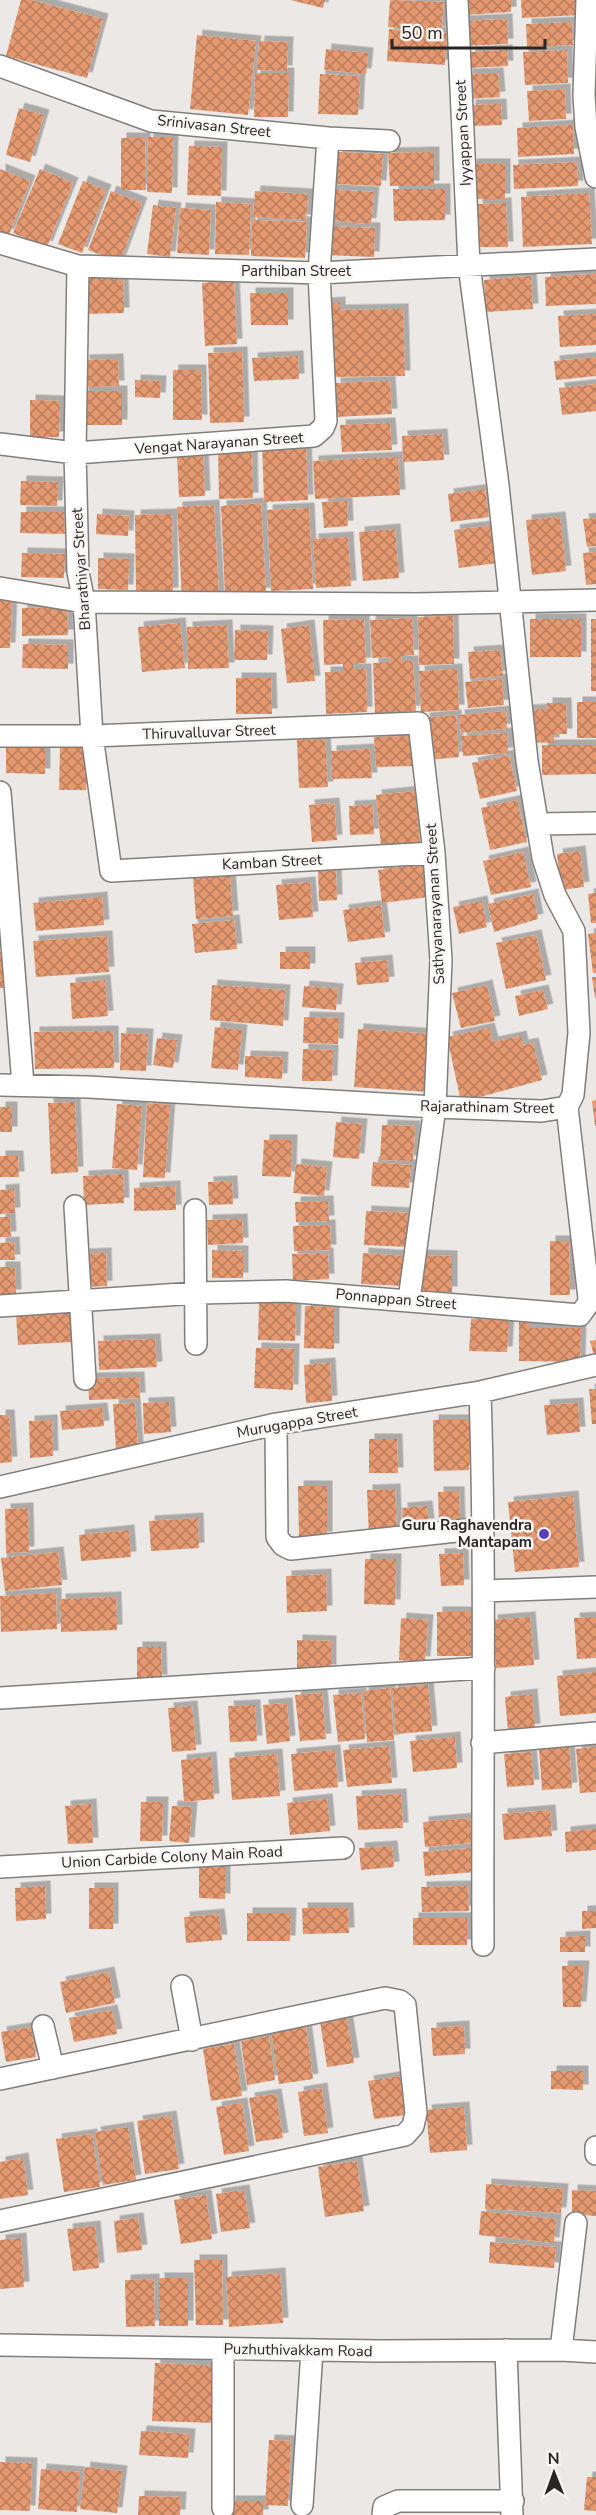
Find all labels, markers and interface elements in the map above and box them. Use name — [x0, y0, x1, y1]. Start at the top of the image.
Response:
scale bar — [392, 12, 545, 50]
text: 50 m — [401, 21, 443, 45]
street label: Iyyappan Street — [450, 79, 476, 186]
street label: Srinivasan Street — [156, 110, 273, 142]
street label: Parthiban Street — [241, 261, 352, 281]
street label: Vengat Narayanan Street — [133, 427, 305, 459]
street label: Bharathiyar Street — [67, 506, 95, 631]
street label: Thiruvalluvar Street — [142, 720, 277, 744]
street label: Sathyanarayanan Street — [421, 822, 449, 985]
street label: Kamban Street — [221, 849, 323, 875]
street label: Rajarathinam Street — [420, 1096, 555, 1118]
street label: Ponnappan Street — [335, 1284, 458, 1314]
street label: Murugappa Street — [235, 1401, 360, 1442]
place label: Guru Raghavendra Mantapam — [402, 1515, 532, 1552]
marker: Guru Raghavendra Mantapam — [537, 1527, 551, 1541]
street label: Union Carbide Colony Main Road — [61, 1841, 283, 1873]
street label: Puzhuthivakkam Road — [223, 2339, 373, 2361]
north arrow — [524, 2443, 584, 2503]
text: N — [548, 2448, 560, 2470]

